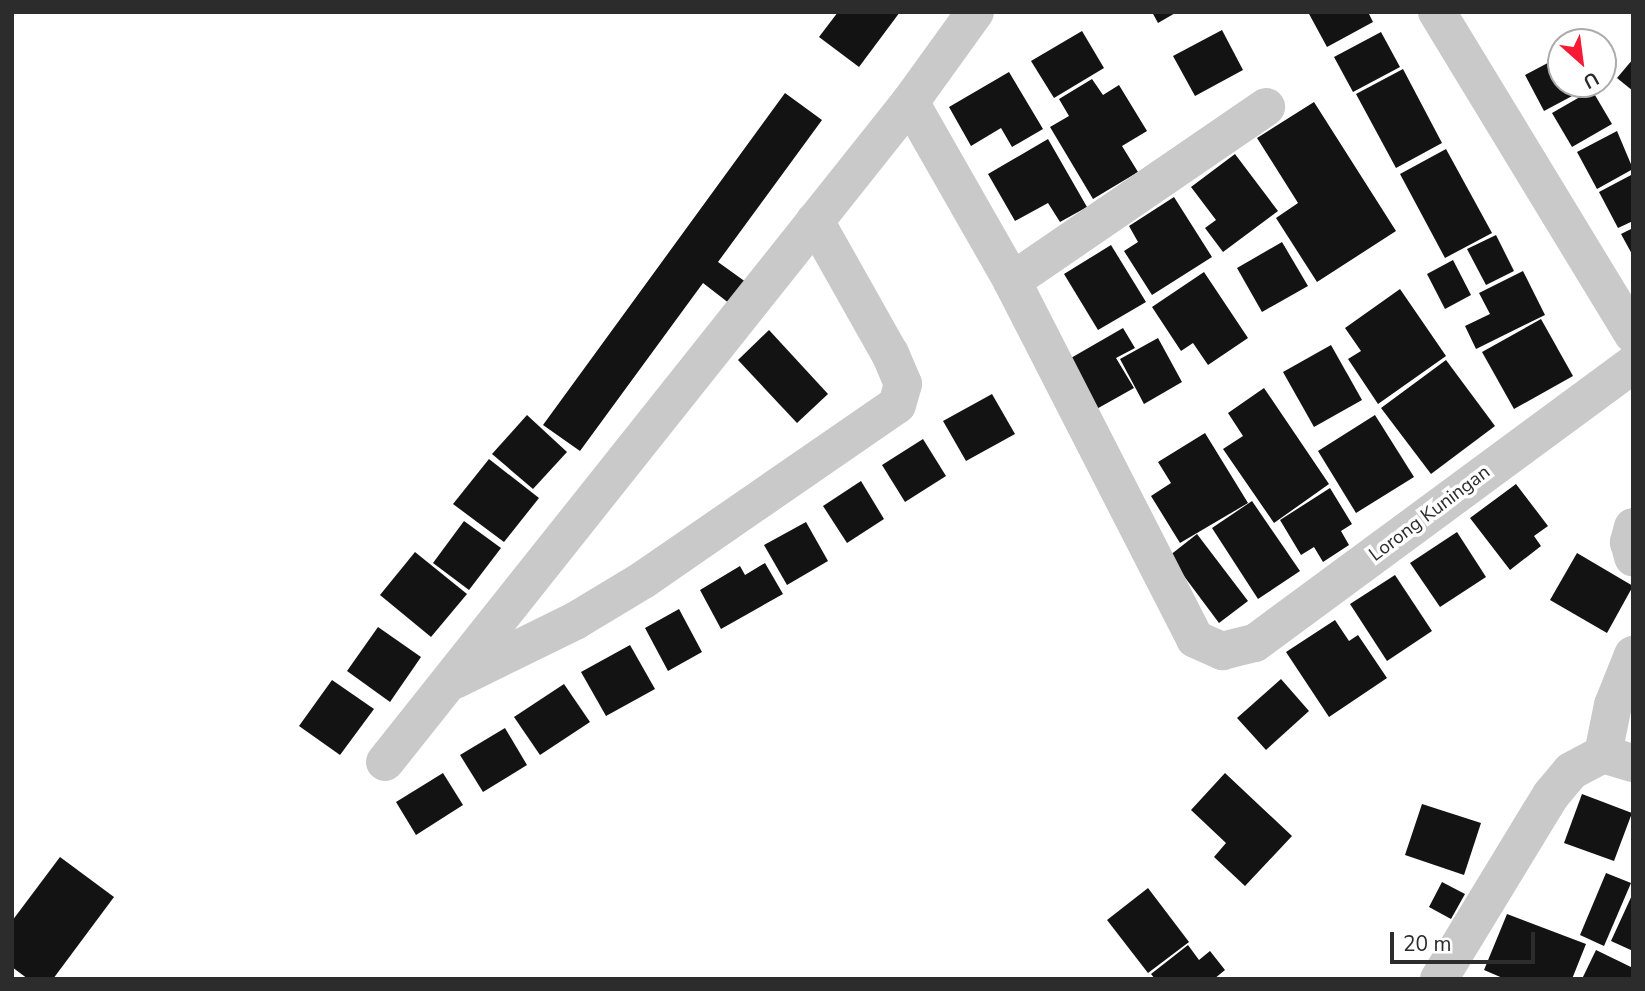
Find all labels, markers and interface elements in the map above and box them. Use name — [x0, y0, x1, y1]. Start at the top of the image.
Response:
north arrow — [1547, 28, 1617, 98]
text: U — [1579, 65, 1603, 95]
street label: Lorong Kuningan — [1365, 461, 1495, 567]
scale bar — [1393, 918, 1538, 962]
text: 20 m — [1403, 930, 1452, 958]

